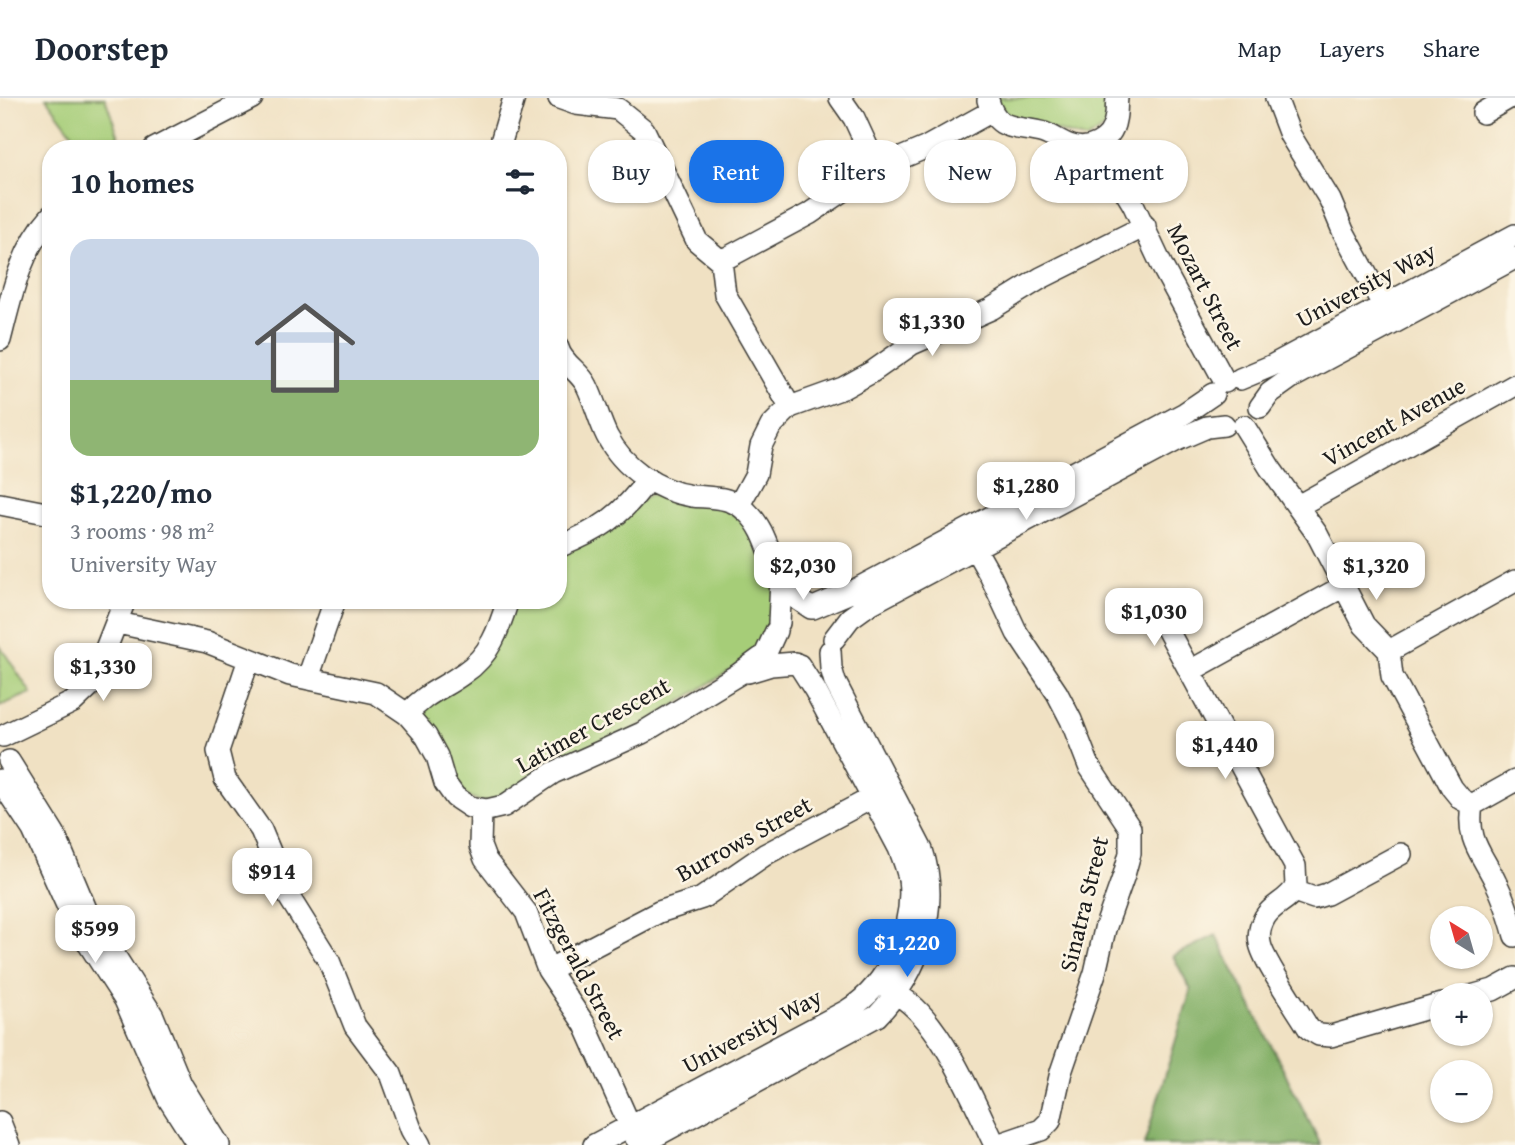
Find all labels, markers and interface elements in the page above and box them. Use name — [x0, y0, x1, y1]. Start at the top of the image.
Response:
text: Doorstep — [35, 24, 168, 72]
text: Map — [1238, 31, 1281, 66]
text: Layers — [1319, 31, 1385, 66]
text: Share — [1423, 31, 1480, 66]
chip: Buy — [588, 140, 675, 203]
chip: Rent — [689, 140, 784, 203]
chip: Filters — [798, 140, 910, 203]
chip: New — [924, 140, 1016, 203]
chip: Apartment — [1030, 140, 1188, 203]
text: 10 homes — [70, 160, 195, 204]
icon: filters — [501, 163, 539, 201]
street label: Mozart Street — [1158, 217, 1253, 357]
street label: University Way — [1290, 233, 1442, 336]
icon: home — [242, 285, 368, 411]
pin: $1,330 — [875, 299, 989, 358]
text: $1,330 — [899, 304, 965, 337]
street label: Vincent Avenue — [1316, 368, 1472, 475]
pin: $1,280 — [969, 462, 1083, 522]
text: $1,280 — [993, 468, 1059, 501]
text: $1,220/mo — [70, 470, 212, 514]
text: 3 rooms · 98 m² — [70, 514, 214, 547]
pin: $2,030 — [746, 542, 860, 602]
pin: $1,320 — [1319, 542, 1433, 602]
text: University Way — [70, 547, 217, 580]
text: $2,030 — [770, 548, 836, 581]
text: $1,320 — [1343, 548, 1409, 581]
pin: $1,030 — [1097, 588, 1211, 648]
text: $1,030 — [1121, 594, 1187, 627]
pin: $1,330 — [46, 644, 160, 703]
text: $1,330 — [70, 649, 136, 682]
street label: Latimer Crescent — [509, 667, 677, 781]
pin: $1,440 — [1168, 722, 1282, 781]
text: $1,440 — [1192, 727, 1258, 760]
street label: Burrows Street — [669, 787, 818, 890]
street label: Sinatra Street — [1050, 832, 1117, 975]
pin: $914 — [231, 848, 313, 908]
text: $914 — [248, 854, 296, 887]
street label: Fitzgerald Street — [525, 882, 634, 1046]
pin: $599 — [54, 906, 136, 965]
north arrow — [1430, 906, 1493, 970]
map controls — [1430, 906, 1493, 1123]
text: $599 — [71, 911, 119, 944]
pin: $1,220 — [850, 920, 964, 979]
text: $1,220 — [874, 925, 940, 958]
street label: University Way — [676, 979, 828, 1082]
button: + — [1430, 983, 1493, 1046]
button: − — [1430, 1060, 1493, 1123]

